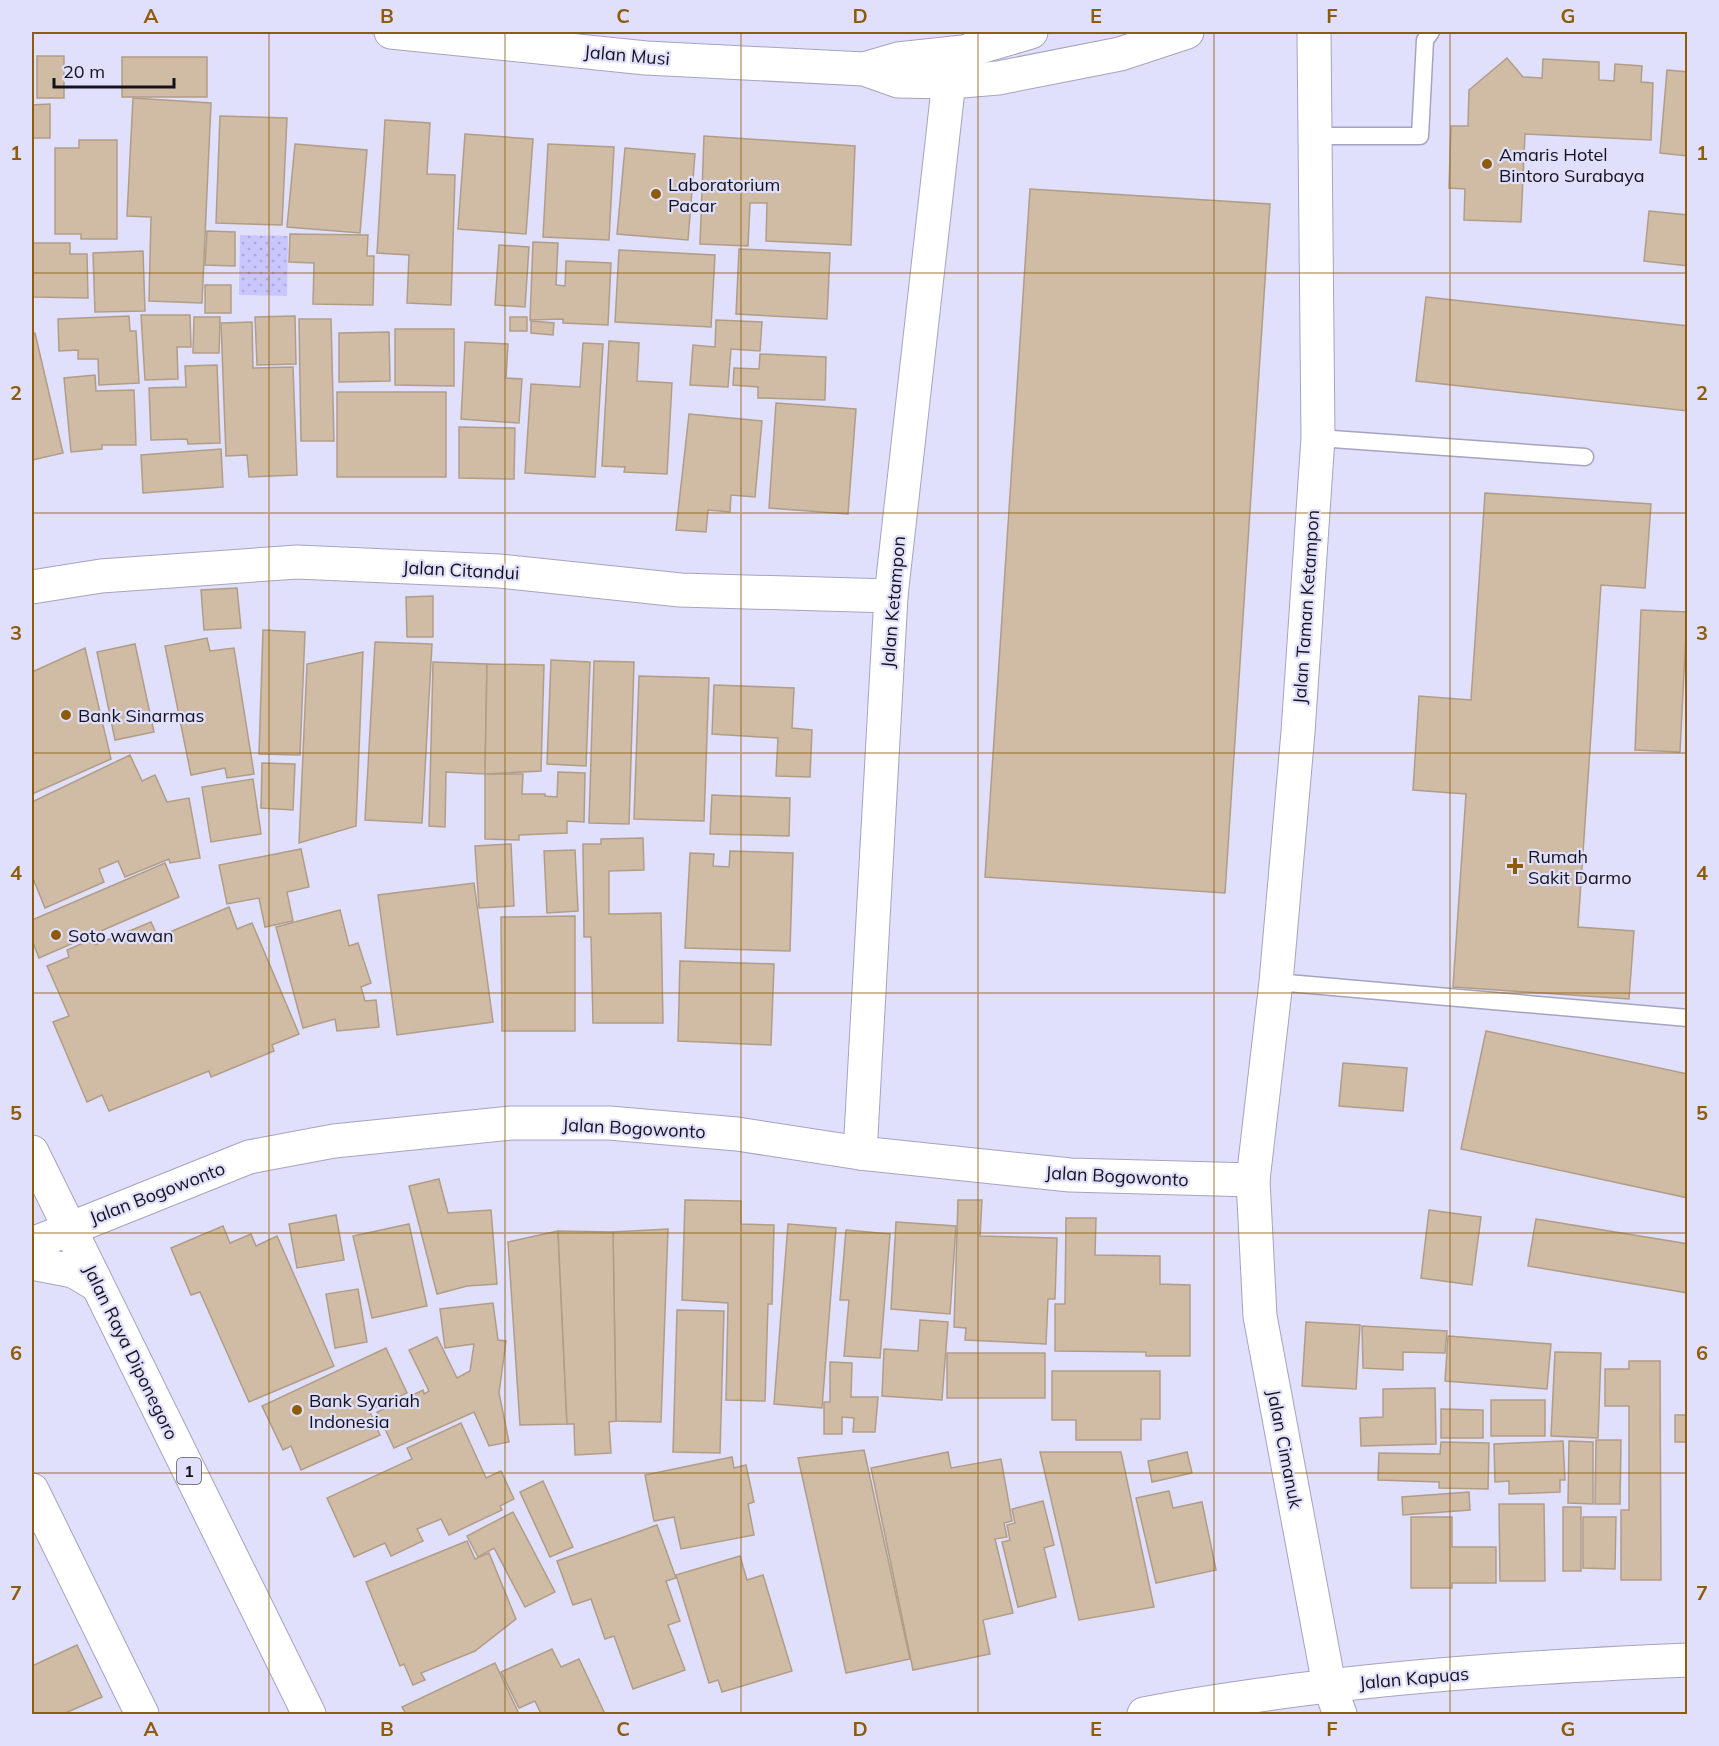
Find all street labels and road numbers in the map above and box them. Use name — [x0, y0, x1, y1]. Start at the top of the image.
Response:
street label: Jalan Musi — [583, 40, 671, 70]
street label: Jalan Taman Ketampon — [1288, 509, 1324, 705]
street label: Jalan Ketampon — [876, 535, 910, 669]
street label: Jalan Citandui — [402, 555, 520, 585]
street label: Jalan Bogowonto — [562, 1113, 706, 1143]
street label: Jalan Bogowonto — [86, 1157, 228, 1229]
street label: Jalan Bogowonto — [1045, 1161, 1189, 1191]
street label: Jalan Raya Diponegoro — [79, 1261, 183, 1443]
street label: Jalan Cimanuk — [1262, 1388, 1308, 1511]
road number: 1 — [177, 1458, 201, 1484]
street label: Jalan Kapuas — [1358, 1662, 1470, 1694]

